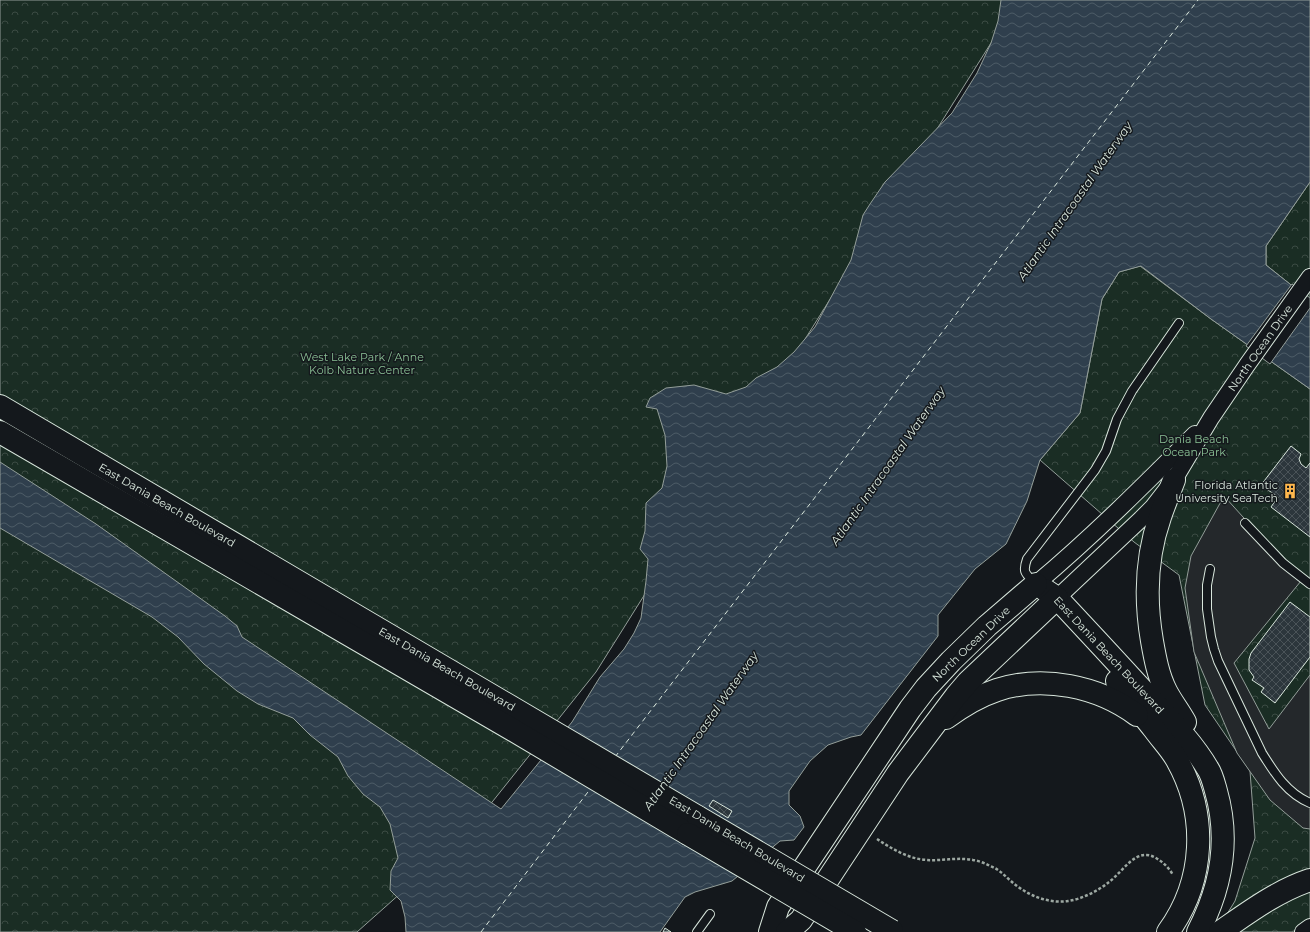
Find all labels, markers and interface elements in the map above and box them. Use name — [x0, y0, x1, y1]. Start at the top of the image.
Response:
water label: Atlantic Intracoastal Waterway — [1013, 117, 1136, 284]
street label: North Ocean Drive — [1225, 302, 1295, 394]
park label: West Lake Park / Anne Kolb Nature Center — [300, 350, 424, 377]
water label: Atlantic Intracoastal Waterway — [826, 382, 949, 549]
park label: Dania Beach Ocean Park — [1159, 432, 1229, 459]
street label: East Dania Beach Boulevard — [96, 460, 238, 550]
place label: Florida Atlantic University SeaTech — [1175, 478, 1278, 505]
building icon: Florida Atlantic University SeaTech — [1281, 482, 1299, 500]
street label: East Dania Beach Boulevard — [1051, 593, 1167, 717]
street label: North Ocean Drive — [929, 603, 1013, 685]
street label: East Dania Beach Boulevard — [376, 624, 518, 714]
water label: Atlantic Intracoastal Waterway — [639, 647, 762, 814]
street label: East Dania Beach Boulevard — [667, 793, 807, 885]

